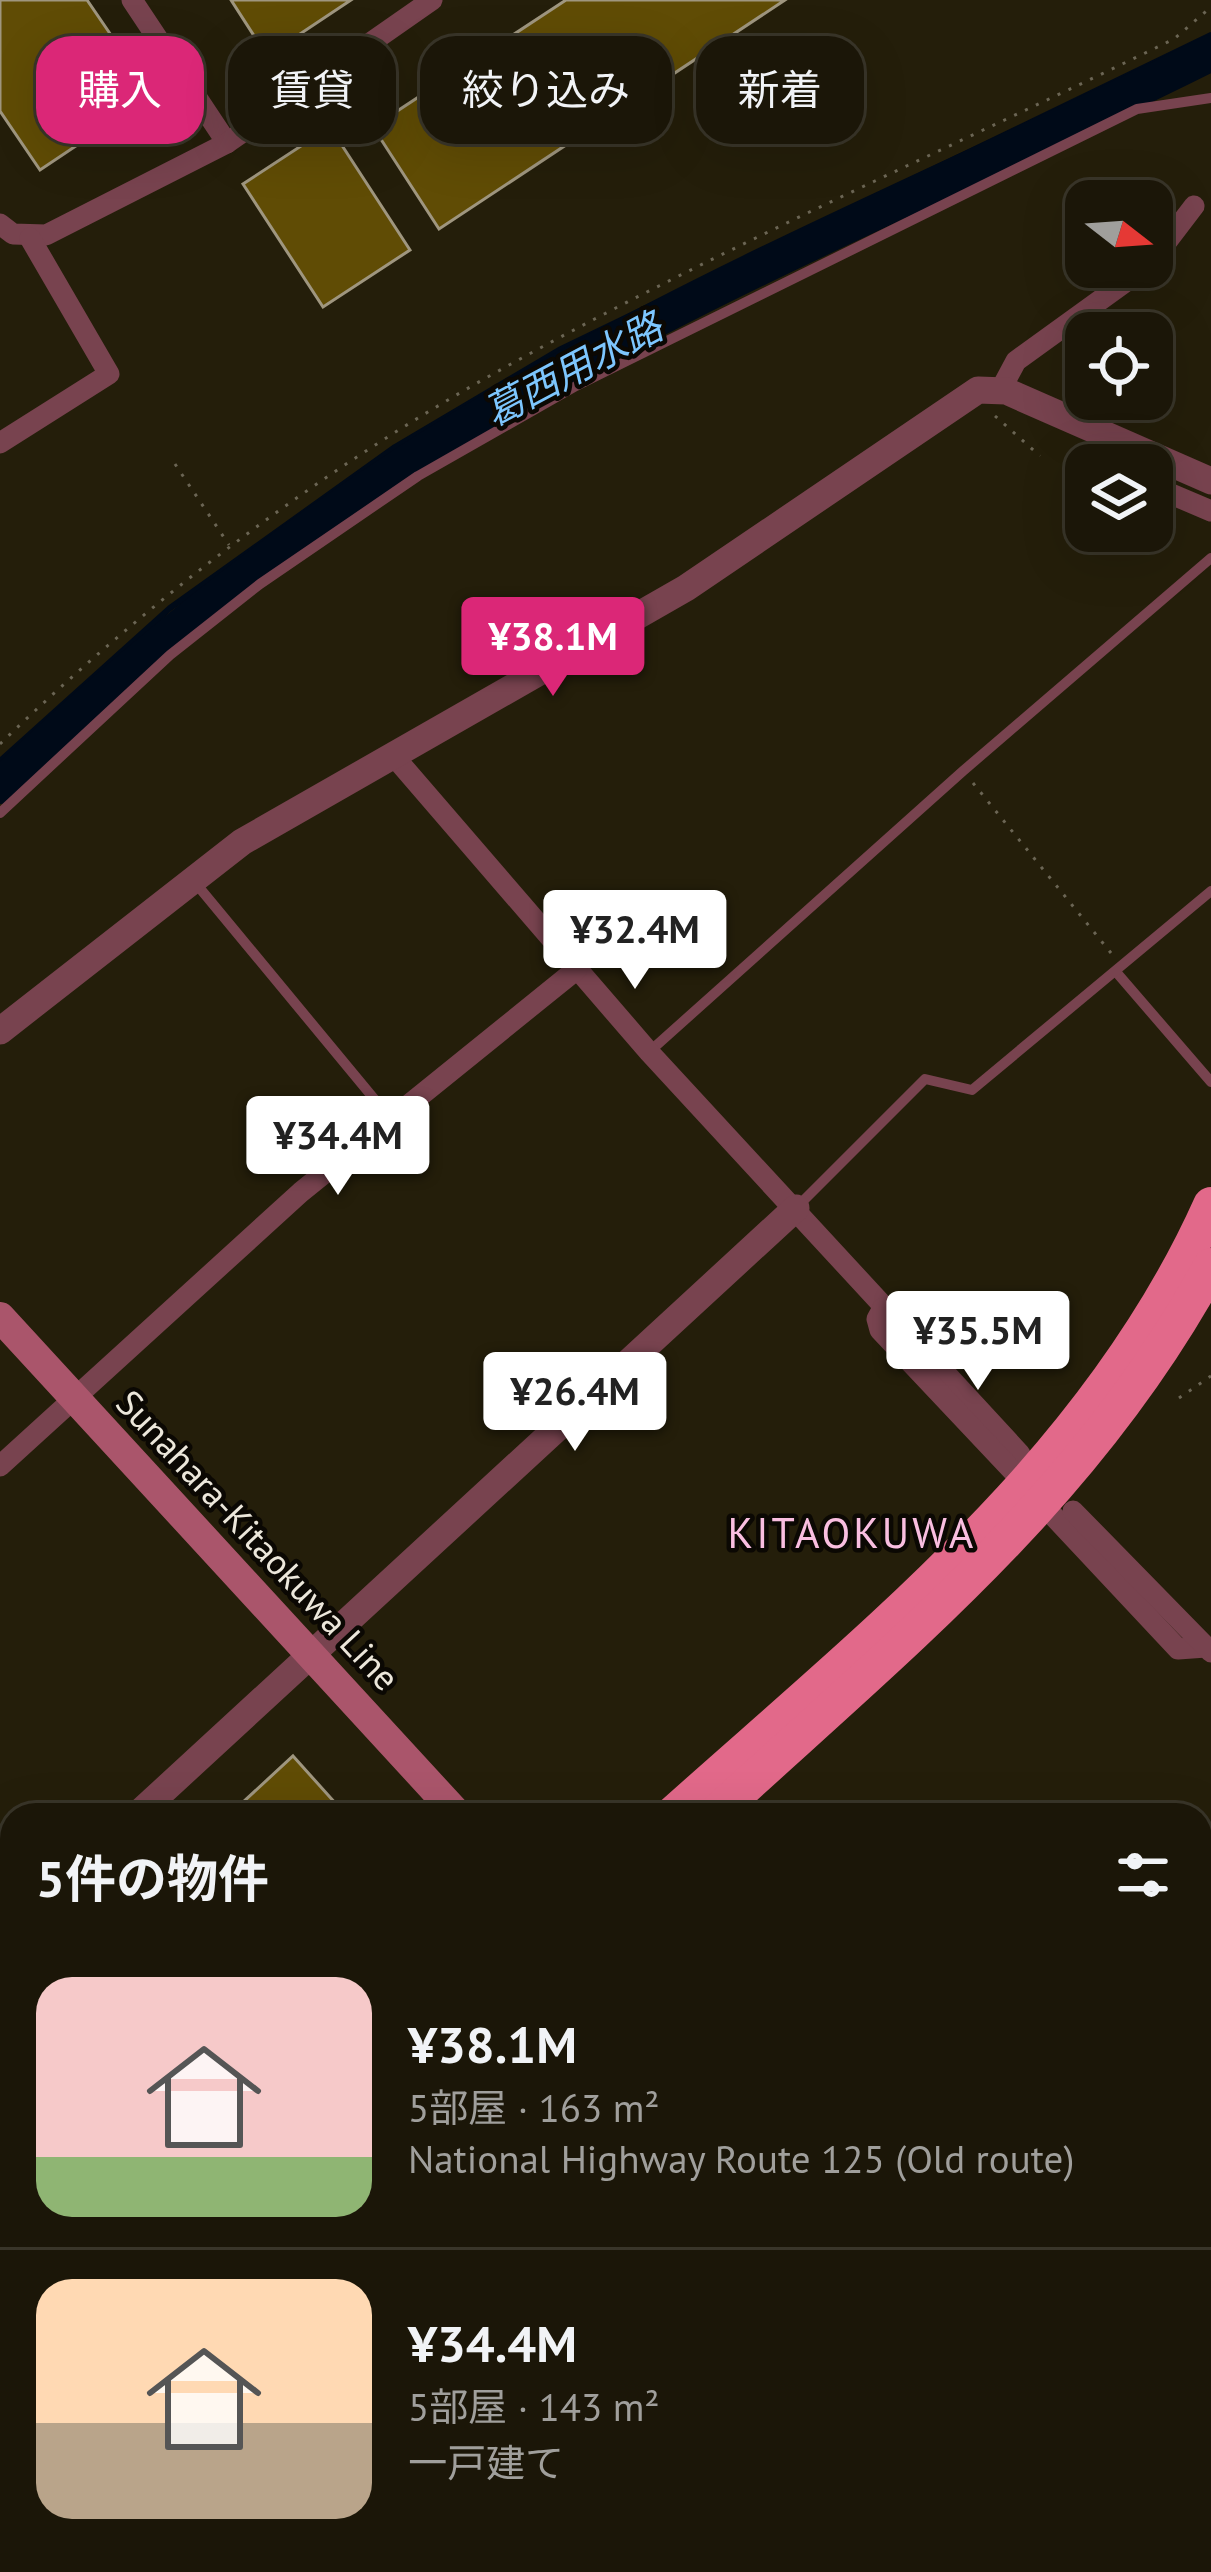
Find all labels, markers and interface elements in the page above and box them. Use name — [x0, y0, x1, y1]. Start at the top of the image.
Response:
chip: 購入 — [36, 36, 204, 144]
chip: 賃貸 — [228, 36, 396, 144]
chip: 絞り込み — [420, 36, 672, 144]
chip: 新着 — [696, 36, 864, 144]
north arrow — [1065, 180, 1173, 288]
map controls — [1065, 180, 1173, 552]
water label: 葛西用水路 — [475, 299, 673, 437]
button: locate — [1065, 312, 1173, 420]
button: layers — [1065, 444, 1173, 552]
pin: ¥38.1M — [455, 597, 651, 699]
text: ¥38.1M — [488, 610, 618, 661]
pin: ¥32.4M — [537, 890, 733, 992]
text: ¥32.4M — [570, 903, 700, 954]
pin: ¥34.4M — [240, 1096, 436, 1198]
text: ¥34.4M — [273, 1109, 403, 1160]
pin: ¥35.5M — [880, 1291, 1076, 1393]
text: ¥35.5M — [913, 1304, 1043, 1355]
pin: ¥26.4M — [477, 1352, 673, 1454]
text: ¥26.4M — [510, 1365, 640, 1416]
street label: Sunahara-Kitaokuwa Line — [107, 1379, 410, 1700]
district label: KITAOKUWA — [728, 1505, 976, 1560]
icon: filters — [1110, 1842, 1176, 1908]
text: 5件の物件 — [36, 1845, 269, 1911]
text: ¥38.1M — [408, 2011, 577, 2077]
icon: home — [132, 2025, 276, 2169]
text: 5部屋 · 163 m² — [408, 2082, 660, 2133]
text: National Highway Route 125 (Old route) — [408, 2133, 1074, 2184]
text: ¥34.4M — [408, 2310, 577, 2376]
icon: home — [132, 2327, 276, 2471]
text: 5部屋 · 143 m² — [408, 2381, 660, 2432]
text: 一戸建て — [408, 2437, 564, 2488]

